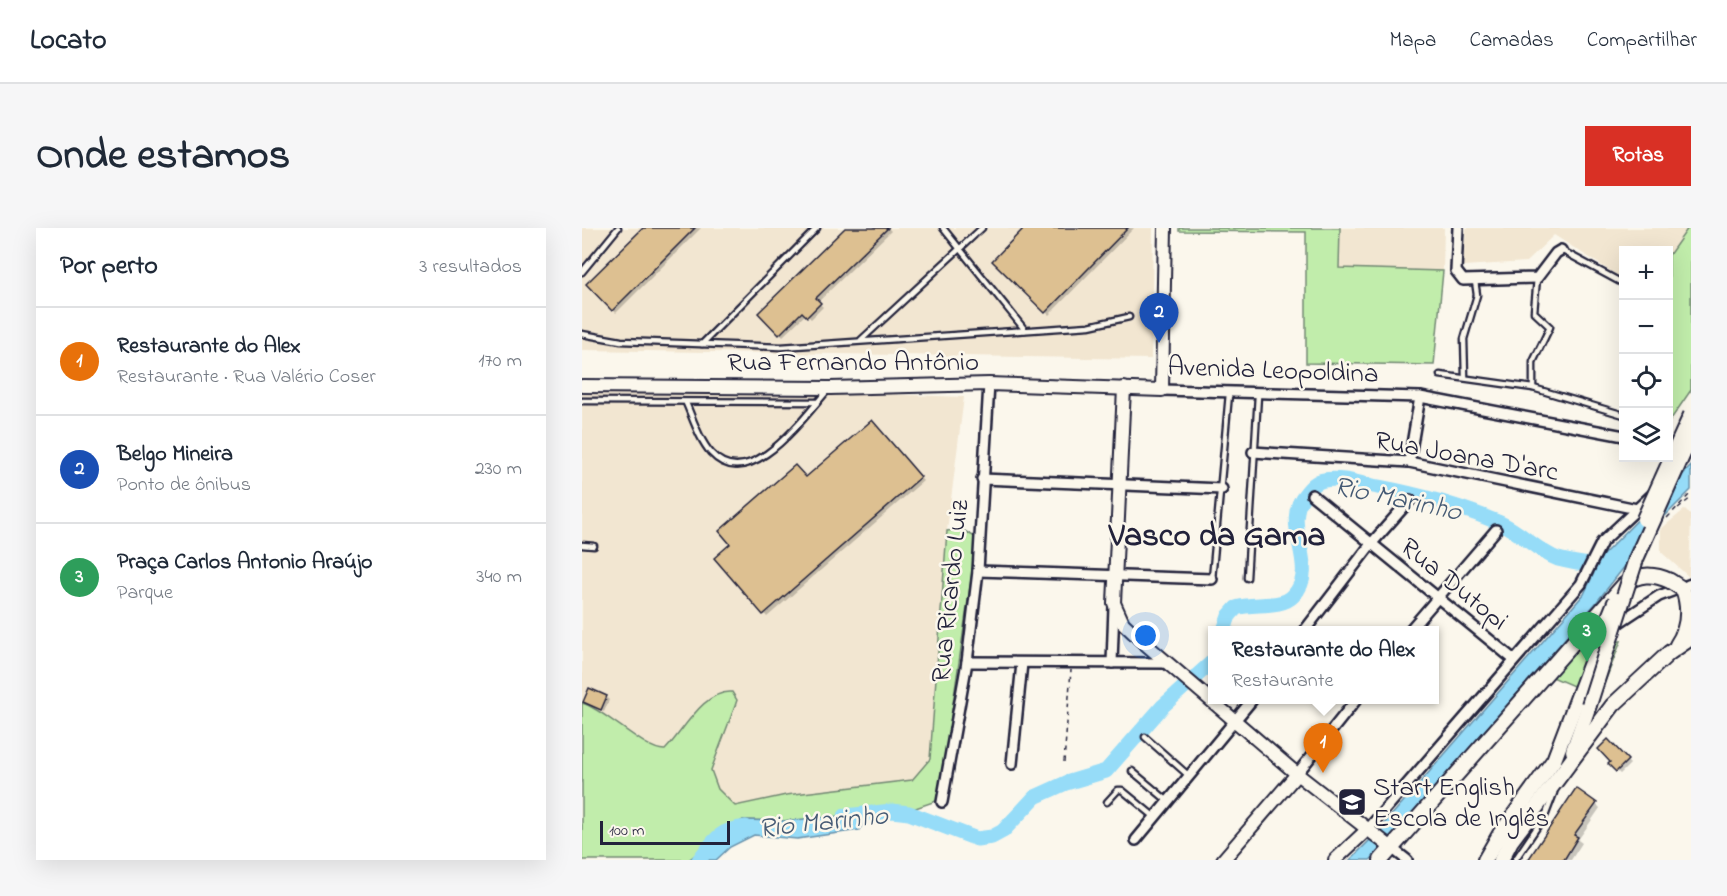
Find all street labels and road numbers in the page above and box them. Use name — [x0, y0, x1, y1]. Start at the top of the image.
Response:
street label: Rua Fernando Antônio — [727, 344, 979, 383]
street label: Avenida Leopoldina — [1167, 348, 1379, 395]
street label: Rua Joana D'arc — [1372, 422, 1561, 493]
street label: Rua Ricardo Luiz — [922, 497, 981, 685]
street label: Rua Dutopi — [1391, 529, 1516, 641]

